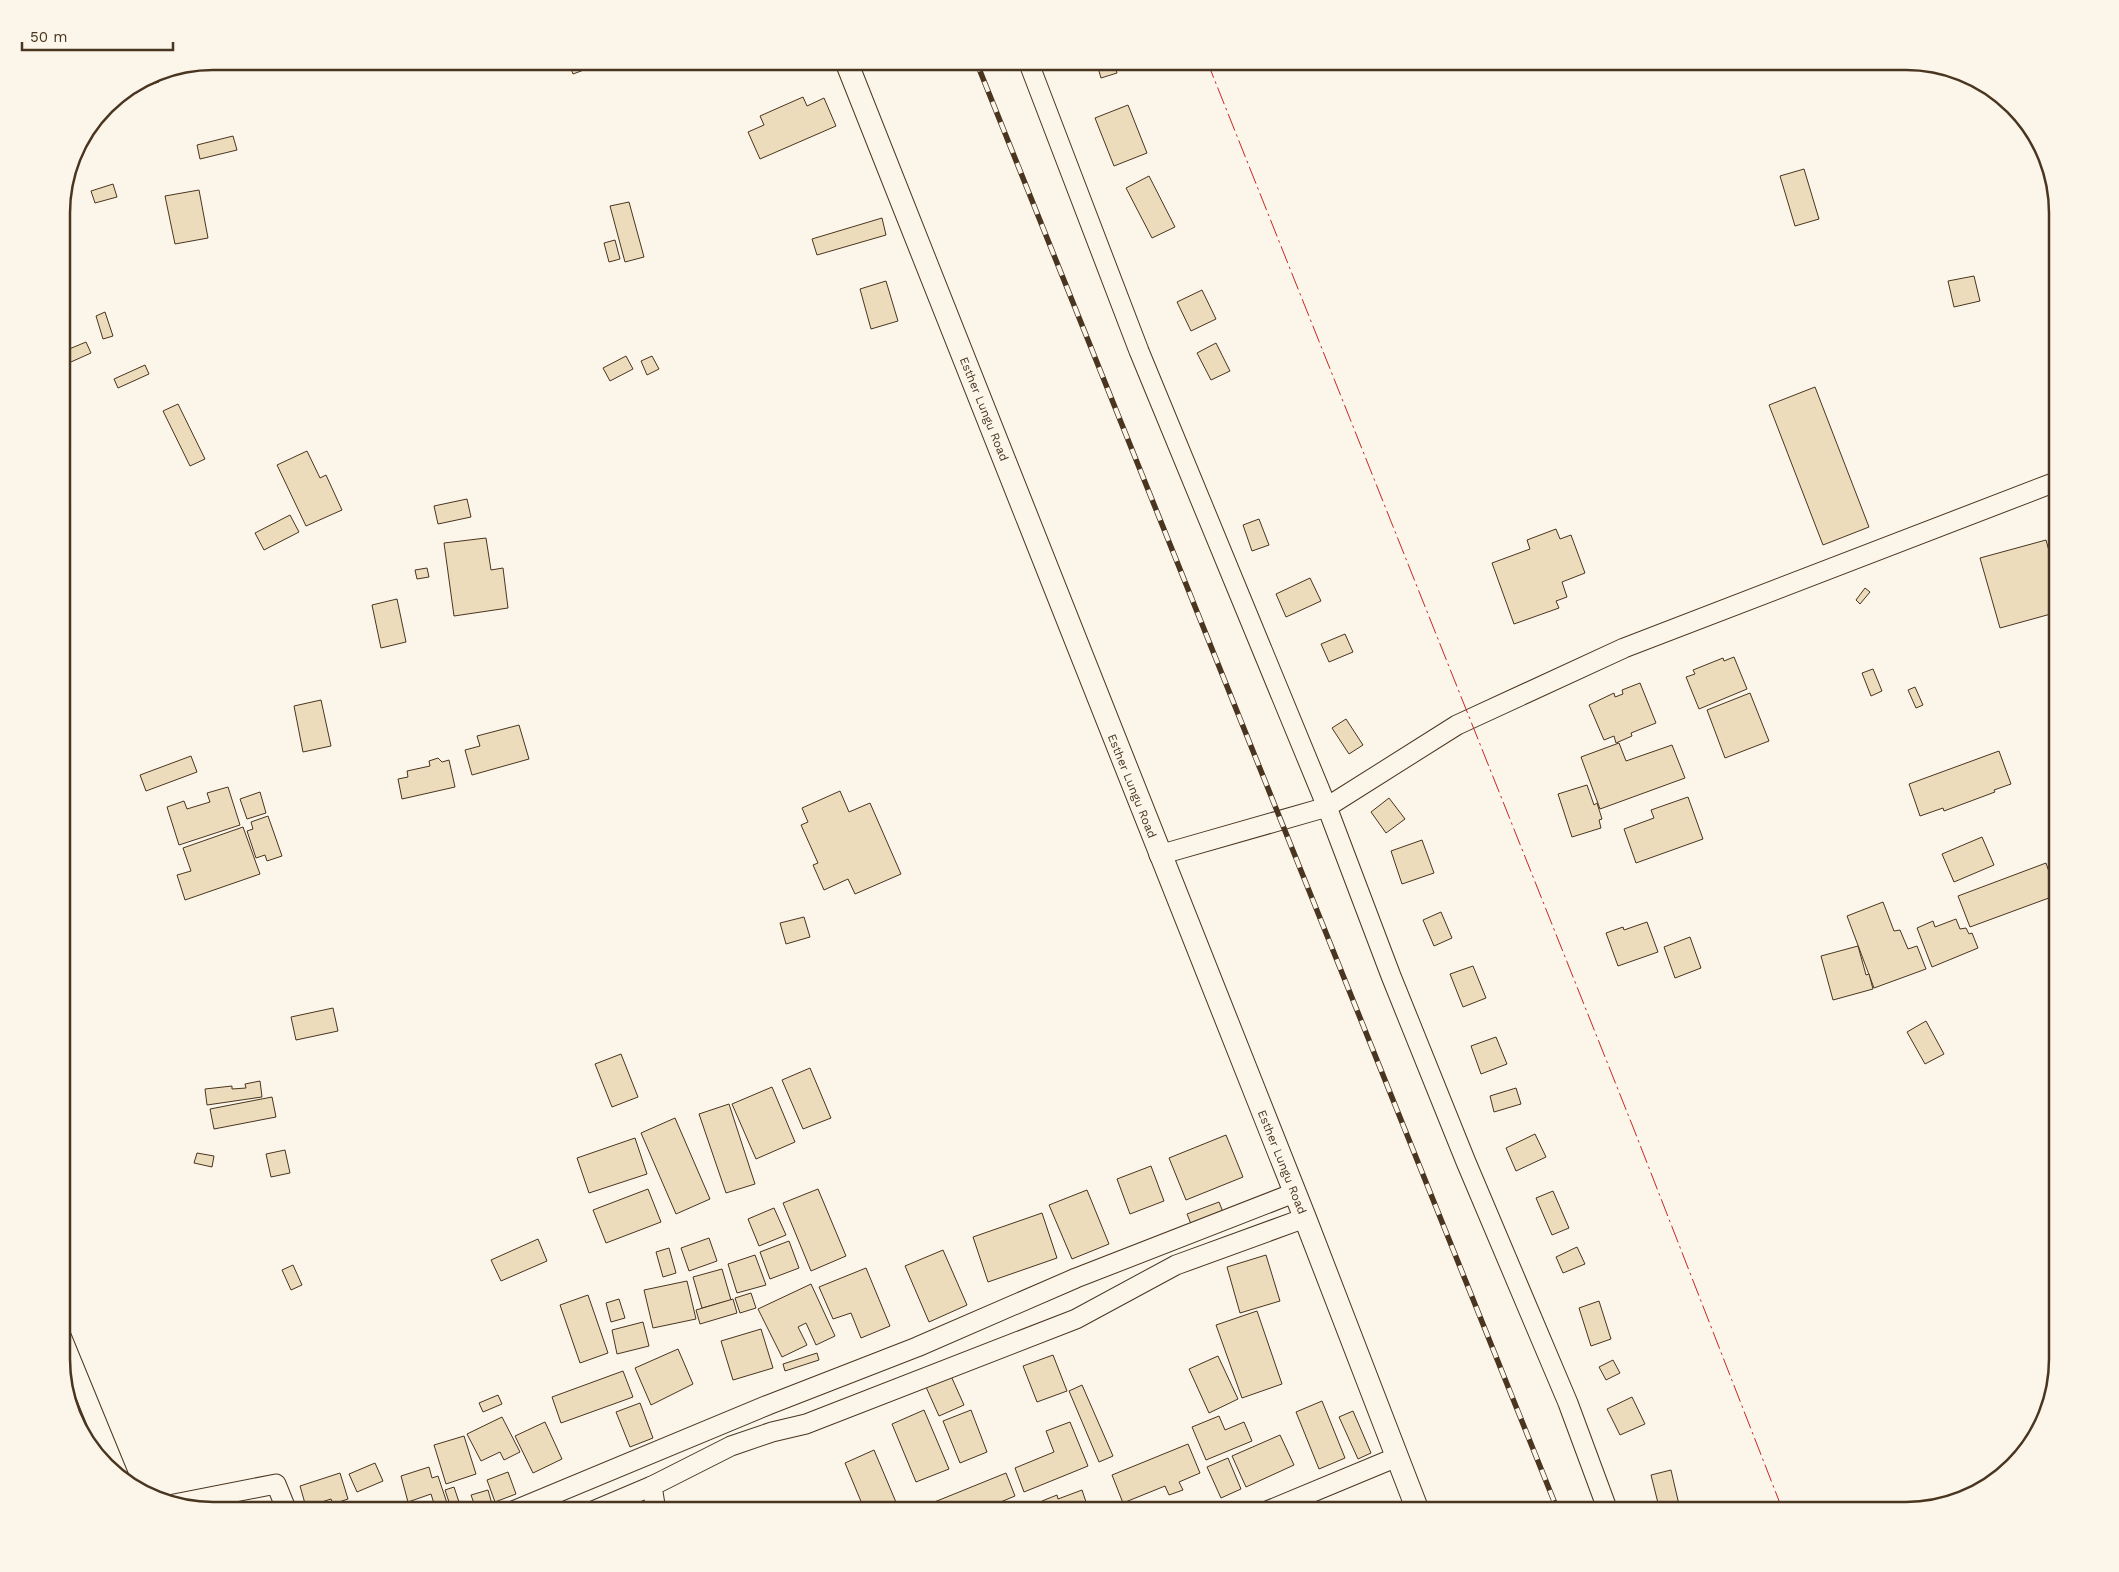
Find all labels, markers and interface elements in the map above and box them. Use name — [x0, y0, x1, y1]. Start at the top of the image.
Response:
scale bar — [22, 20, 174, 52]
text: 50 m — [30, 28, 67, 46]
street label: Esther Lungu Road — [957, 355, 1011, 463]
street label: Esther Lungu Road — [1105, 732, 1159, 840]
street label: Esther Lungu Road — [1255, 1108, 1309, 1216]

